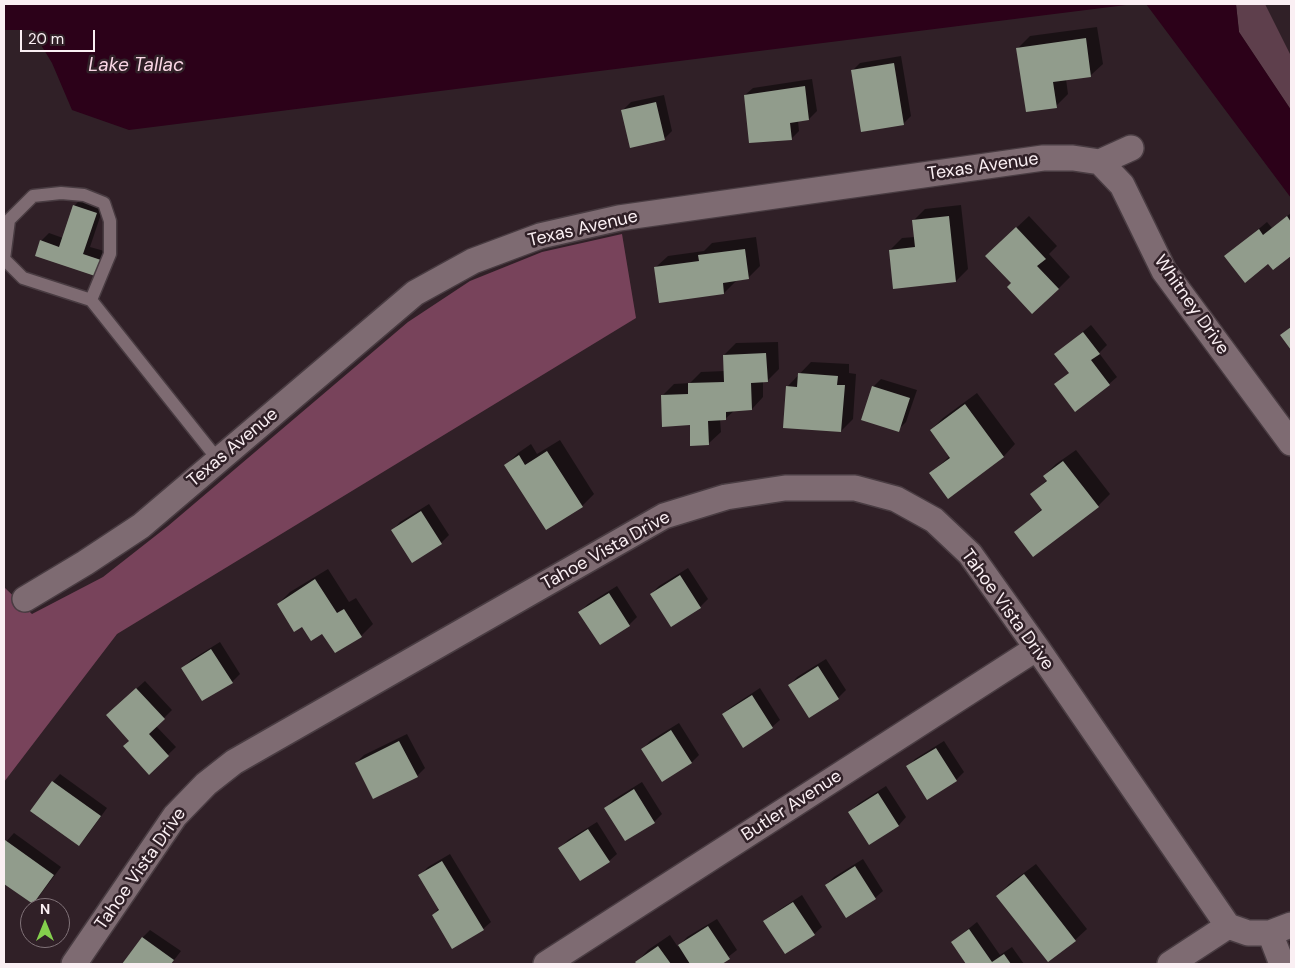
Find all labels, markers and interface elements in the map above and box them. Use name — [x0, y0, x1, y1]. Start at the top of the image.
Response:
scale bar — [22, 20, 98, 52]
text: 20 m — [28, 29, 64, 49]
water label: Lake Tallac — [88, 55, 184, 77]
street label: Texas Avenue — [926, 149, 1040, 185]
street label: Texas Avenue — [526, 206, 640, 252]
street label: Whitney Drive — [1149, 251, 1233, 359]
street label: Texas Avenue — [183, 404, 283, 492]
street label: Tahoe Vista Drive — [538, 507, 674, 595]
street label: Tahoe Vista Drive — [956, 545, 1058, 675]
street label: Butler Avenue — [738, 766, 846, 846]
street label: Tahoe Vista Drive — [91, 804, 191, 934]
north arrow — [20, 898, 70, 948]
text: N — [40, 900, 50, 918]

